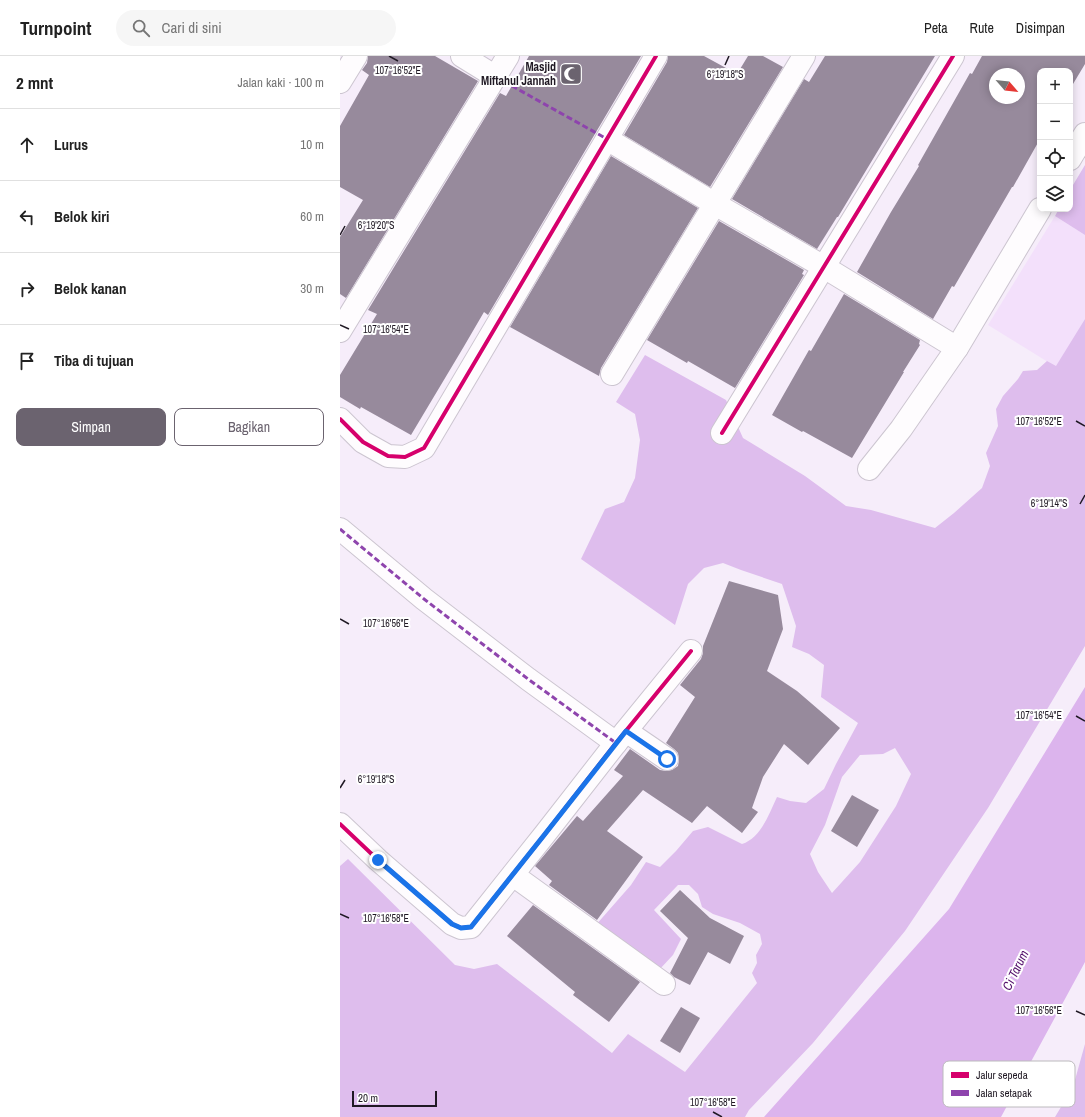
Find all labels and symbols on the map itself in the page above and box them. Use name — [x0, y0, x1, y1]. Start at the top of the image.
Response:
place label: Masjid Miftahul Jannah — [481, 59, 556, 89]
mosque icon: Masjid Miftahul Jannah — [558, 61, 584, 87]
text: 107°16'52"E — [375, 64, 421, 77]
text: 6°19'18"S — [707, 68, 744, 81]
north arrow — [989, 68, 1025, 104]
text: 6°19'20"S — [358, 219, 395, 232]
text: 107°16'54"E — [363, 323, 409, 336]
text: 107°16'52"E — [1016, 415, 1062, 428]
text: 6°19'14"S — [1031, 497, 1068, 510]
text: 107°16'56"E — [363, 617, 409, 630]
text: 107°16'54"E — [1016, 709, 1062, 722]
route start — [658, 750, 676, 768]
text: 6°19'18"S — [358, 773, 395, 786]
route end — [369, 851, 387, 869]
text: 107°16'58"E — [363, 912, 409, 925]
water label: Ci Tarum — [998, 947, 1033, 993]
text: 107°16'56"E — [1016, 1004, 1062, 1017]
legend — [943, 1061, 1075, 1107]
text: Jalur sepeda — [976, 1068, 1028, 1082]
text: Jalan setapak — [976, 1086, 1032, 1100]
scale bar — [352, 1089, 437, 1108]
text: 107°16'58"E — [690, 1096, 736, 1109]

